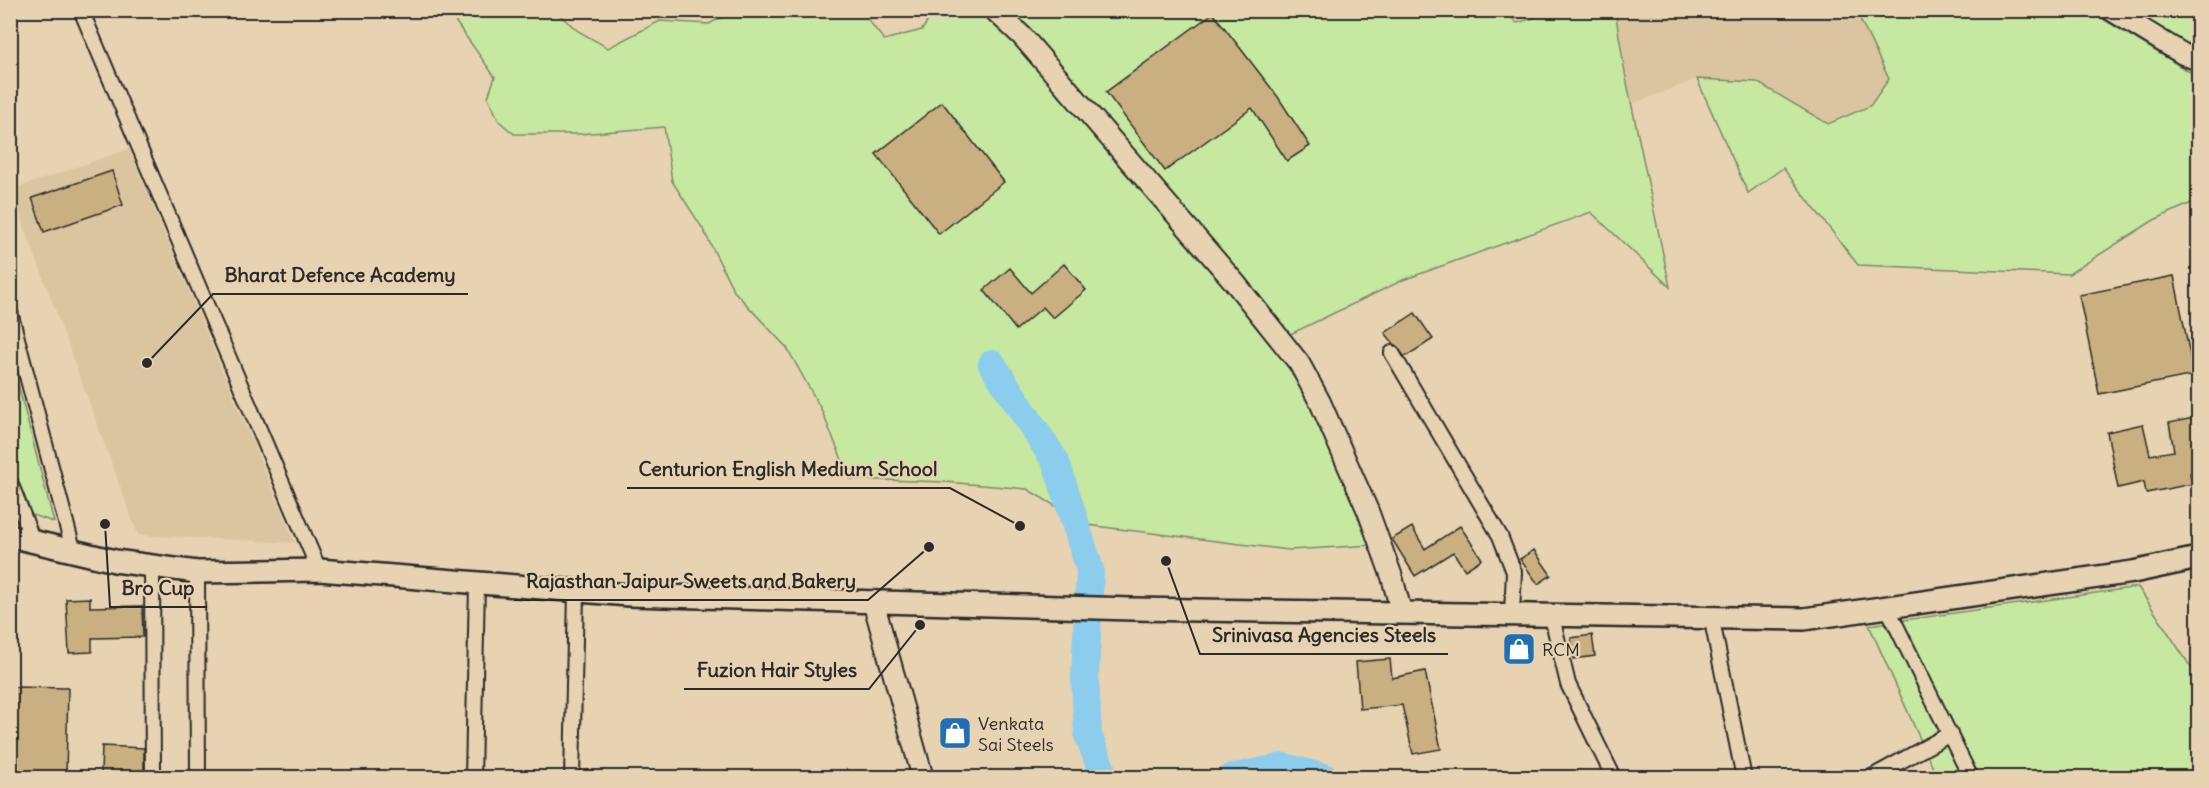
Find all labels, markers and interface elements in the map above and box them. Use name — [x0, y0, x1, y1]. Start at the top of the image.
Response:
callout: Bharat Defence Academy — [213, 256, 468, 294]
text: Bharat Defence Academy — [224, 262, 456, 287]
callout: Centurion English Medium School — [627, 450, 950, 488]
text: Centurion English Medium School — [638, 456, 938, 481]
callout: Rajasthan Jaipur Sweets and Bakery — [514, 562, 868, 600]
text: Rajasthan Jaipur Sweets and Bakery — [526, 568, 856, 593]
callout: Bro Cup — [110, 569, 207, 607]
text: Bro Cup — [121, 575, 195, 600]
callout: Srinivasa Agencies Steels — [1200, 616, 1448, 654]
text: Srinivasa Agencies Steels — [1212, 622, 1436, 647]
shop icon: RCM — [1501, 631, 1537, 667]
place label: RCM — [1542, 638, 1580, 661]
callout: Fuzion Hair Styles — [684, 651, 869, 689]
text: Fuzion Hair Styles — [697, 657, 857, 682]
place label: Venkata Sai Steels — [978, 712, 1054, 756]
shop icon: Venkata Sai Steels — [937, 715, 973, 751]

